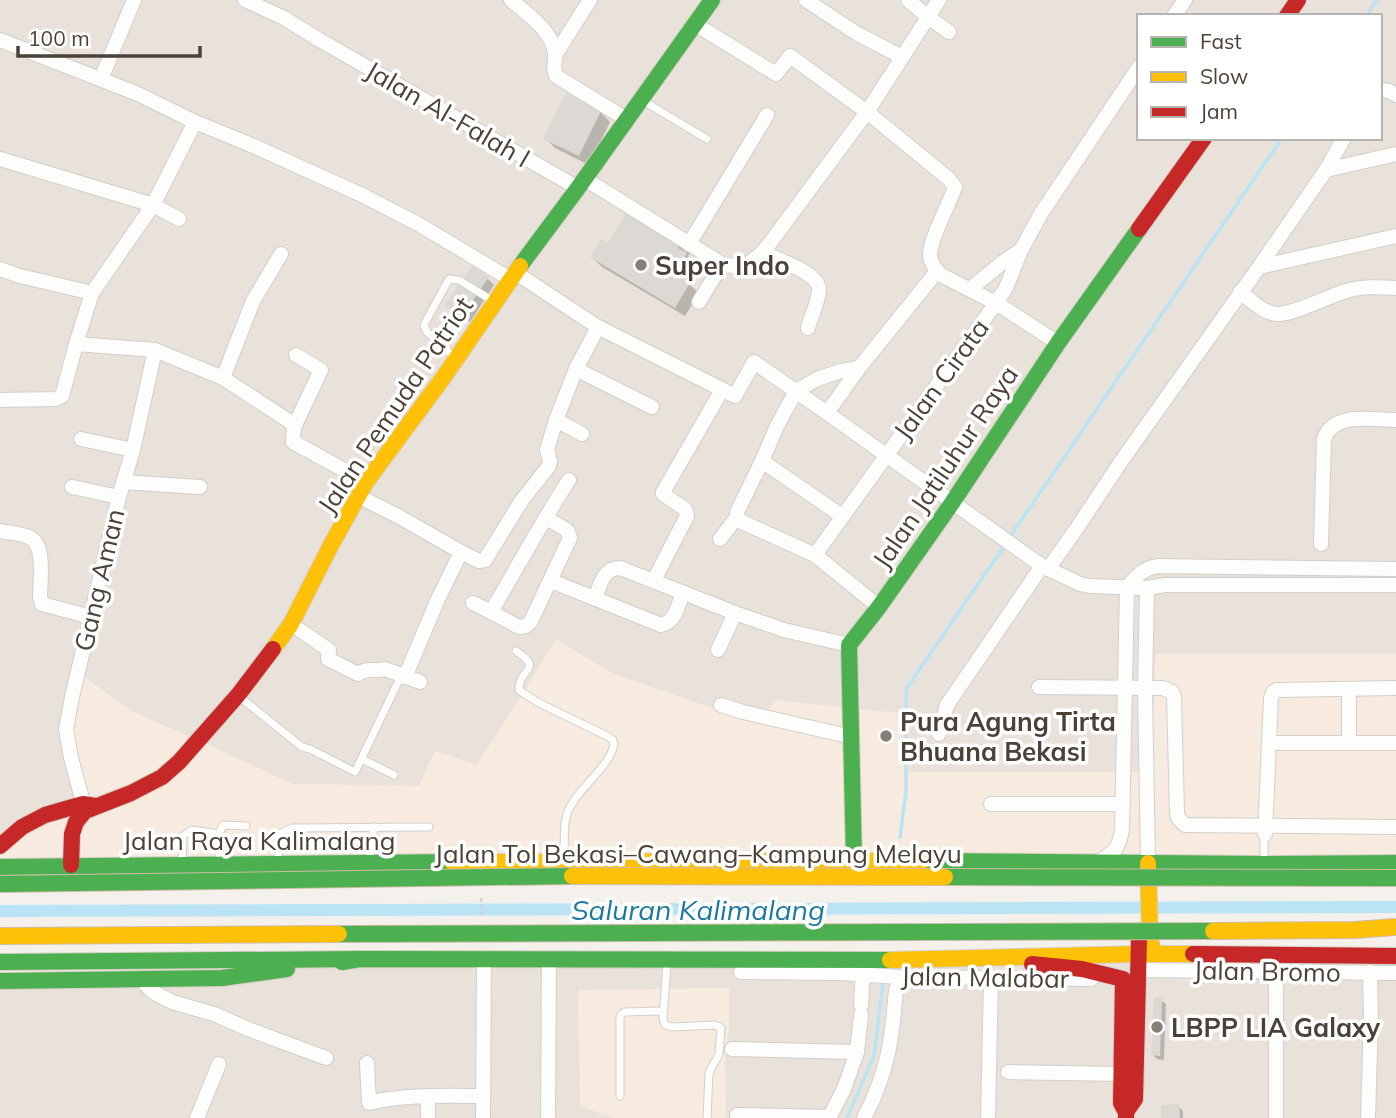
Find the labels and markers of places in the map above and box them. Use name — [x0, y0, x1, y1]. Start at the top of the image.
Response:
place label: Super Indo — [655, 249, 790, 282]
marker: Super Indo — [633, 257, 649, 273]
place label: Pura Agung Tirta Bhuana Bekasi — [900, 705, 1116, 768]
marker: Pura Agung Tirta Bhuana Bekasi — [878, 728, 894, 744]
place label: LBPP LIA Galaxy — [1171, 1011, 1381, 1044]
marker: LBPP LIA Galaxy — [1149, 1019, 1165, 1035]

